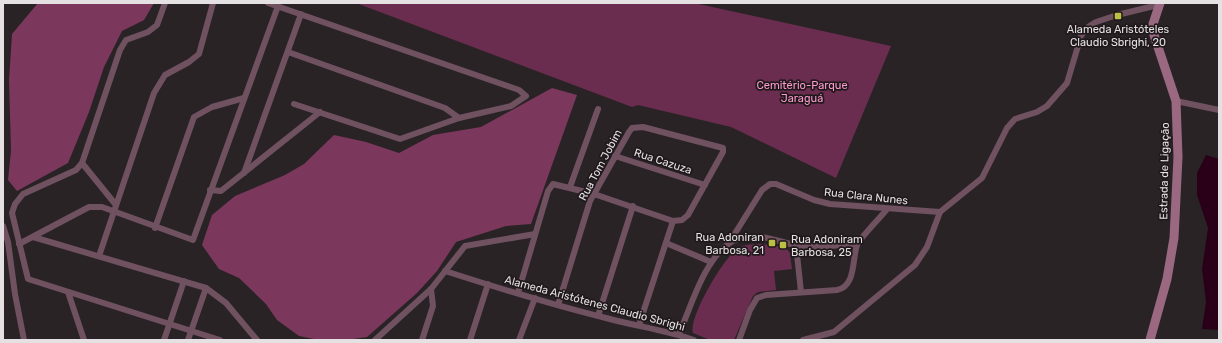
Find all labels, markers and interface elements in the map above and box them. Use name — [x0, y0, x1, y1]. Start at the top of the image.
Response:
marker: Alameda Aristóteles Claudio Sbrighi, 20 — [1113, 11, 1123, 21]
place label: Alameda Aristóteles Claudio Sbrighi, 20 — [1067, 23, 1170, 49]
park label: Cemitério-Parque Jaraguá — [756, 79, 848, 105]
street label: Estrada de Ligação — [1157, 122, 1172, 220]
street label: Rua Tom Jobim — [576, 127, 625, 203]
street label: Rua Cazuza — [632, 146, 693, 177]
street label: Rua Clara Nunes — [823, 186, 909, 207]
place label: Rua Adoniran Barbosa, 21 — [695, 231, 764, 257]
place label: Rua Adoniram Barbosa, 25 — [791, 233, 863, 259]
marker: Rua Adoniran Barbosa, 21 — [767, 238, 777, 248]
marker: Rua Adoniram Barbosa, 25 — [778, 240, 788, 250]
street label: Alameda Aristótenes Claudio Sbrighi — [503, 273, 686, 334]

